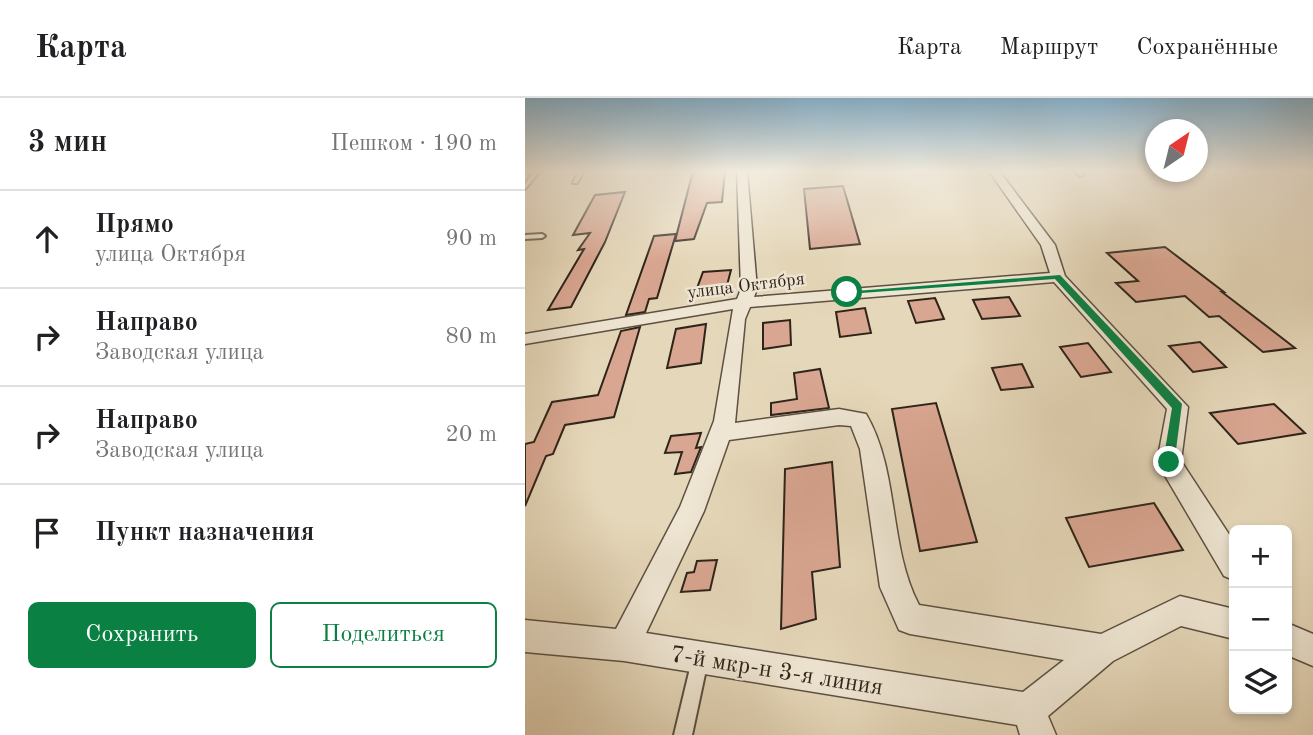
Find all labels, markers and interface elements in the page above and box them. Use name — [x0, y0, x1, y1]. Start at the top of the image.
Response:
text: Карта — [35, 32, 127, 65]
text: Карта — [897, 36, 962, 60]
text: Маршрут — [1000, 36, 1098, 60]
text: Сохранённые — [1136, 36, 1278, 60]
north arrow — [1145, 119, 1208, 182]
text: 3 мин — [28, 128, 107, 158]
text: Пешком · 190 m — [331, 132, 497, 155]
text: Прямо — [95, 212, 174, 238]
icon: ahead — [28, 220, 66, 258]
text: 90 m — [446, 227, 497, 250]
text: улица Октября — [95, 243, 246, 266]
street label: улица Октября — [686, 270, 806, 302]
route start — [831, 276, 862, 307]
text: Направо — [95, 310, 198, 336]
icon: right — [28, 318, 66, 356]
text: 80 m — [446, 325, 497, 348]
text: Заводская улица — [95, 341, 264, 364]
text: Направо — [95, 408, 198, 434]
icon: right — [28, 416, 66, 454]
text: 20 m — [446, 423, 497, 446]
text: Заводская улица — [95, 439, 264, 462]
route end — [1153, 446, 1184, 477]
icon: arrive — [28, 514, 66, 552]
text: Пункт назначения — [95, 520, 314, 546]
map controls — [1229, 525, 1292, 714]
button: + — [1229, 525, 1292, 588]
button: − — [1229, 588, 1292, 651]
button: Сохранить — [28, 602, 256, 668]
button: Поделиться — [270, 602, 497, 668]
street label: 7-й мкр-н 3-я линия — [669, 643, 885, 701]
button: layers — [1229, 651, 1292, 714]

